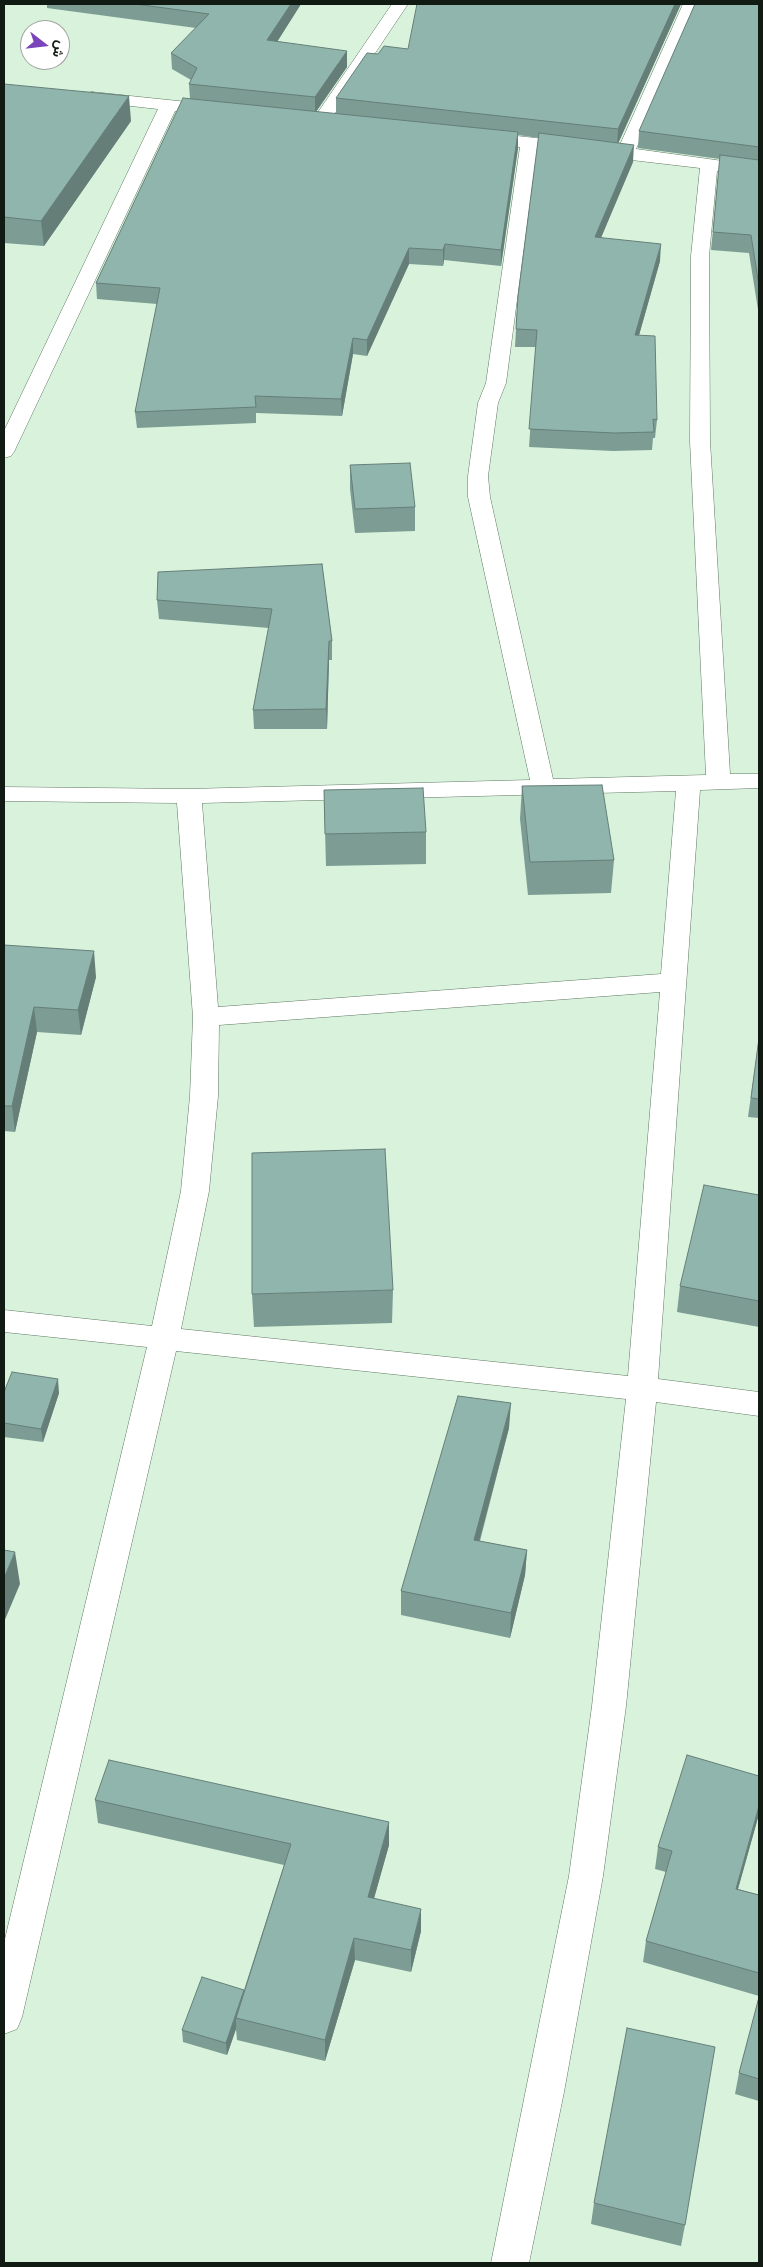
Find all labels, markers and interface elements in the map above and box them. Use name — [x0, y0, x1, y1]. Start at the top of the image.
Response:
north arrow — [20, 20, 70, 70]
text: ش — [48, 39, 69, 59]

